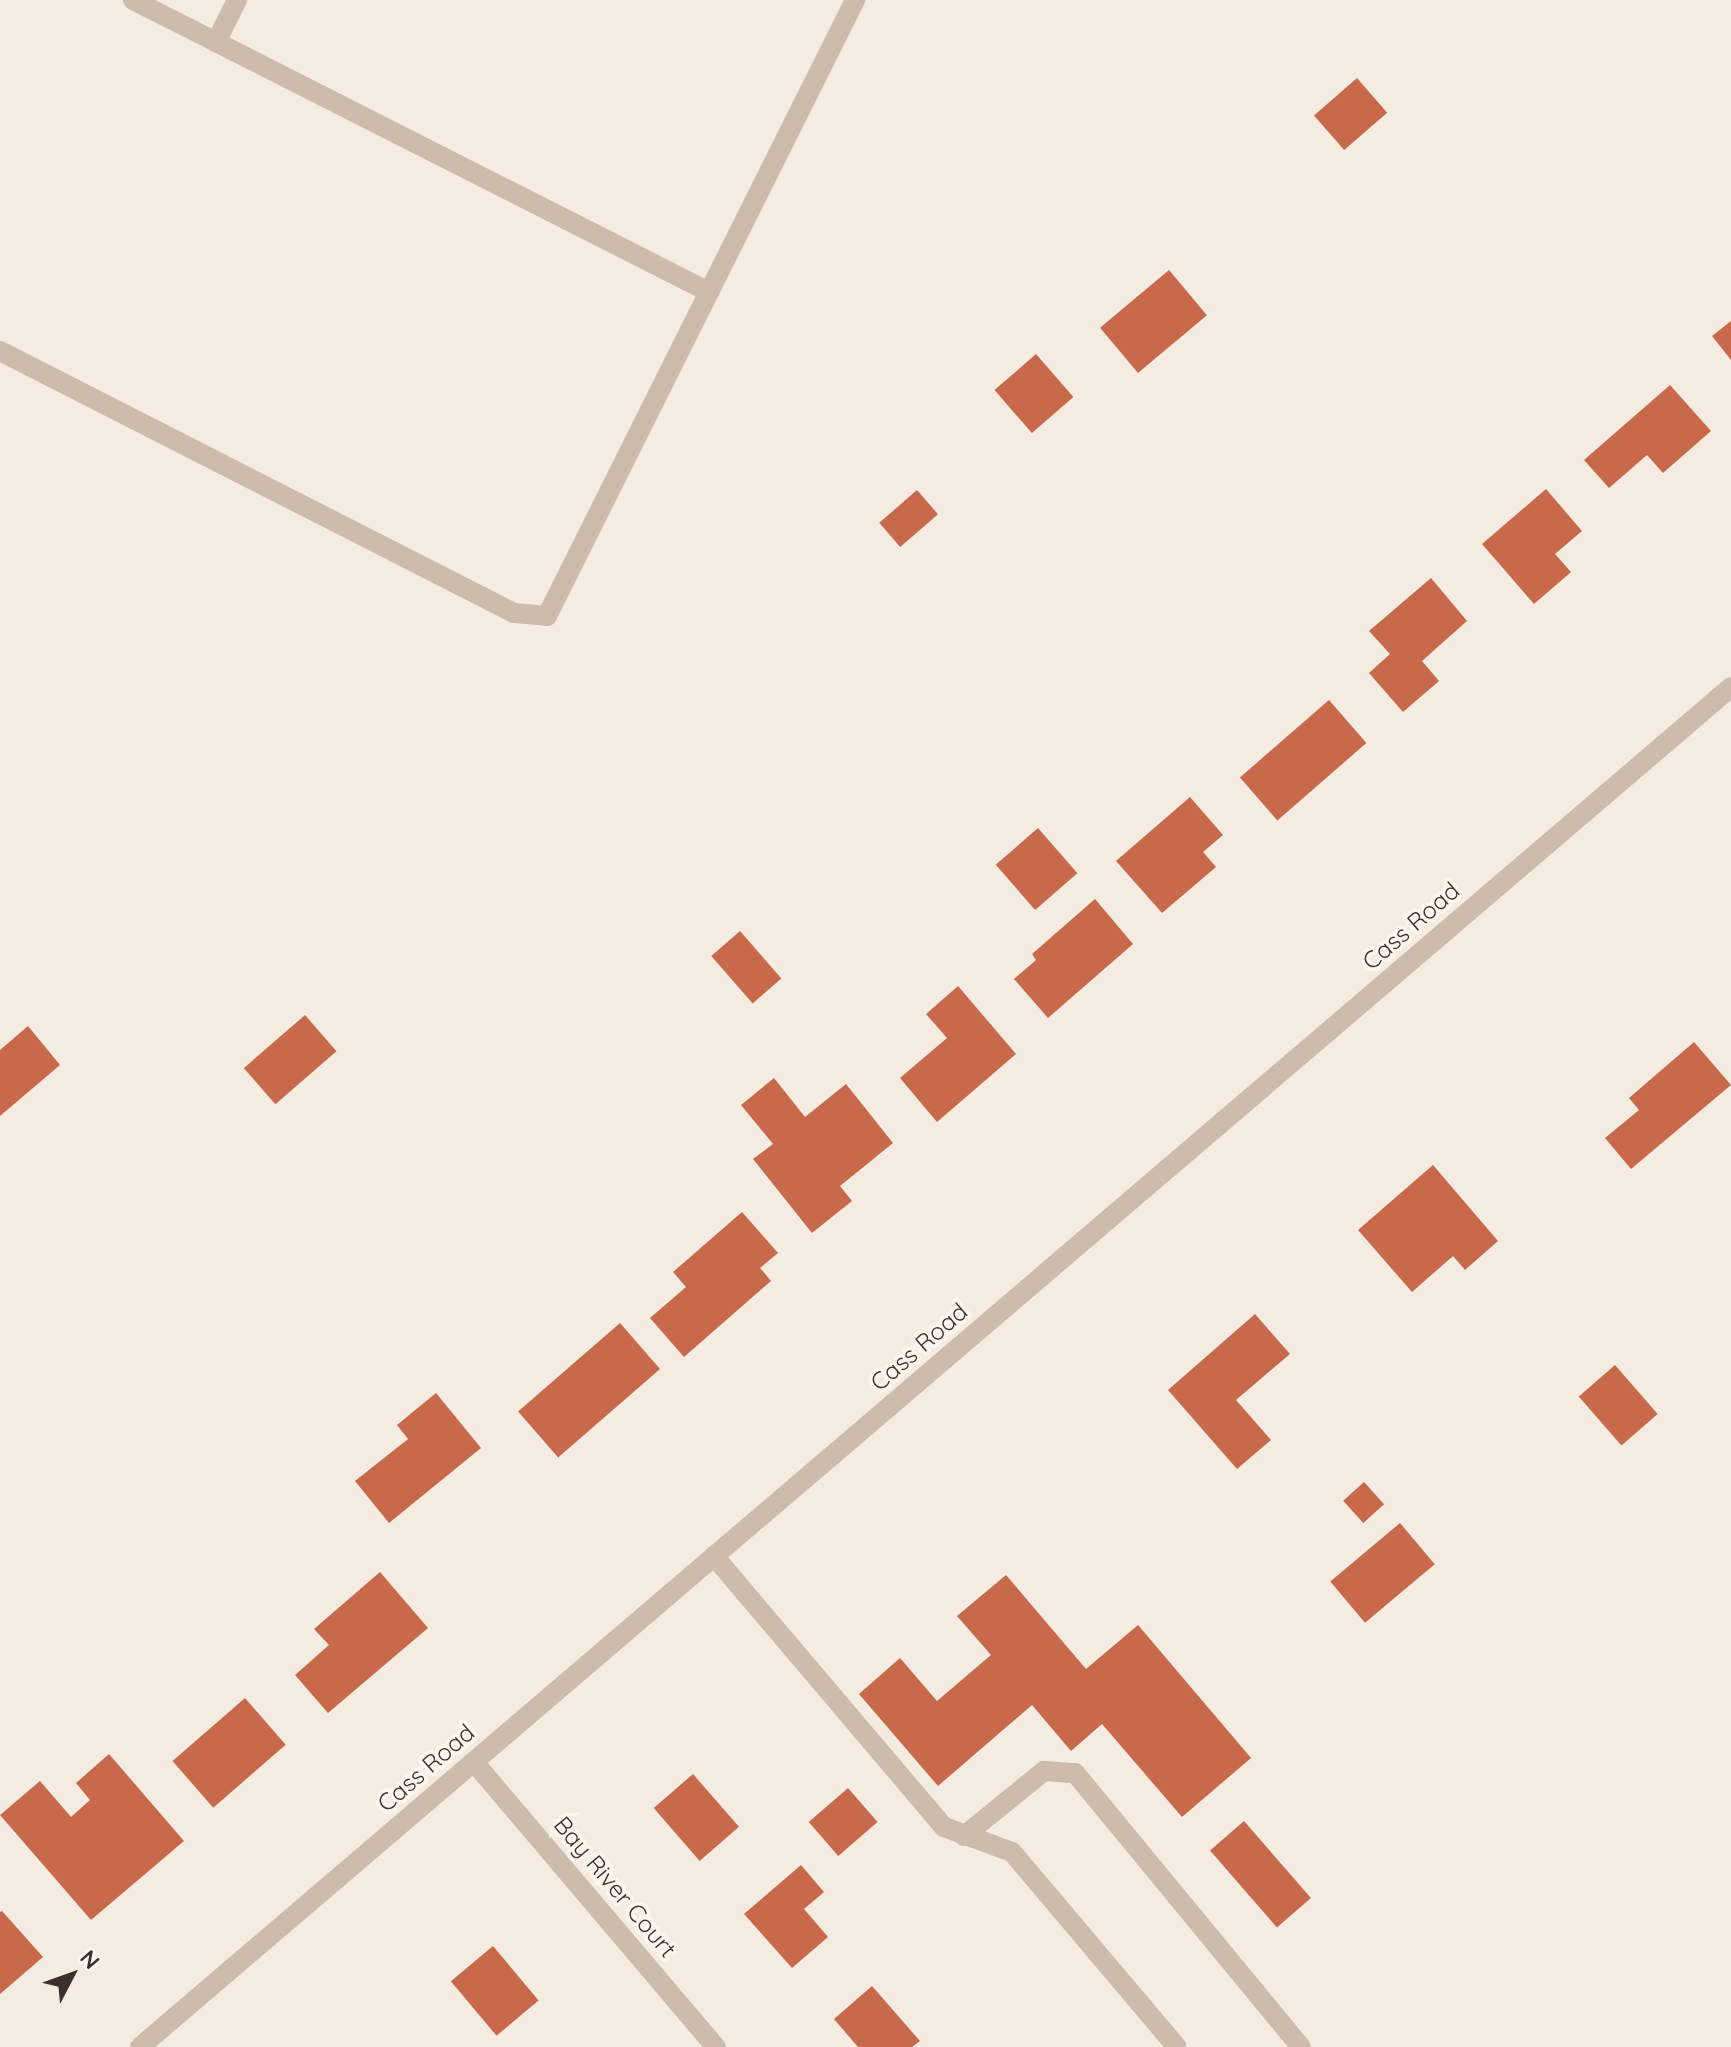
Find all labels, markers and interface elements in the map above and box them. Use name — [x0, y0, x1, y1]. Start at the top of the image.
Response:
street label: Cass Road — [1357, 876, 1465, 976]
street label: Cass Road — [865, 1297, 973, 1397]
street label: Cass Road — [372, 1718, 480, 1818]
street label: Bay River Court — [548, 1811, 682, 1963]
north arrow — [32, 1935, 112, 2015]
text: N — [74, 1944, 106, 1975]

